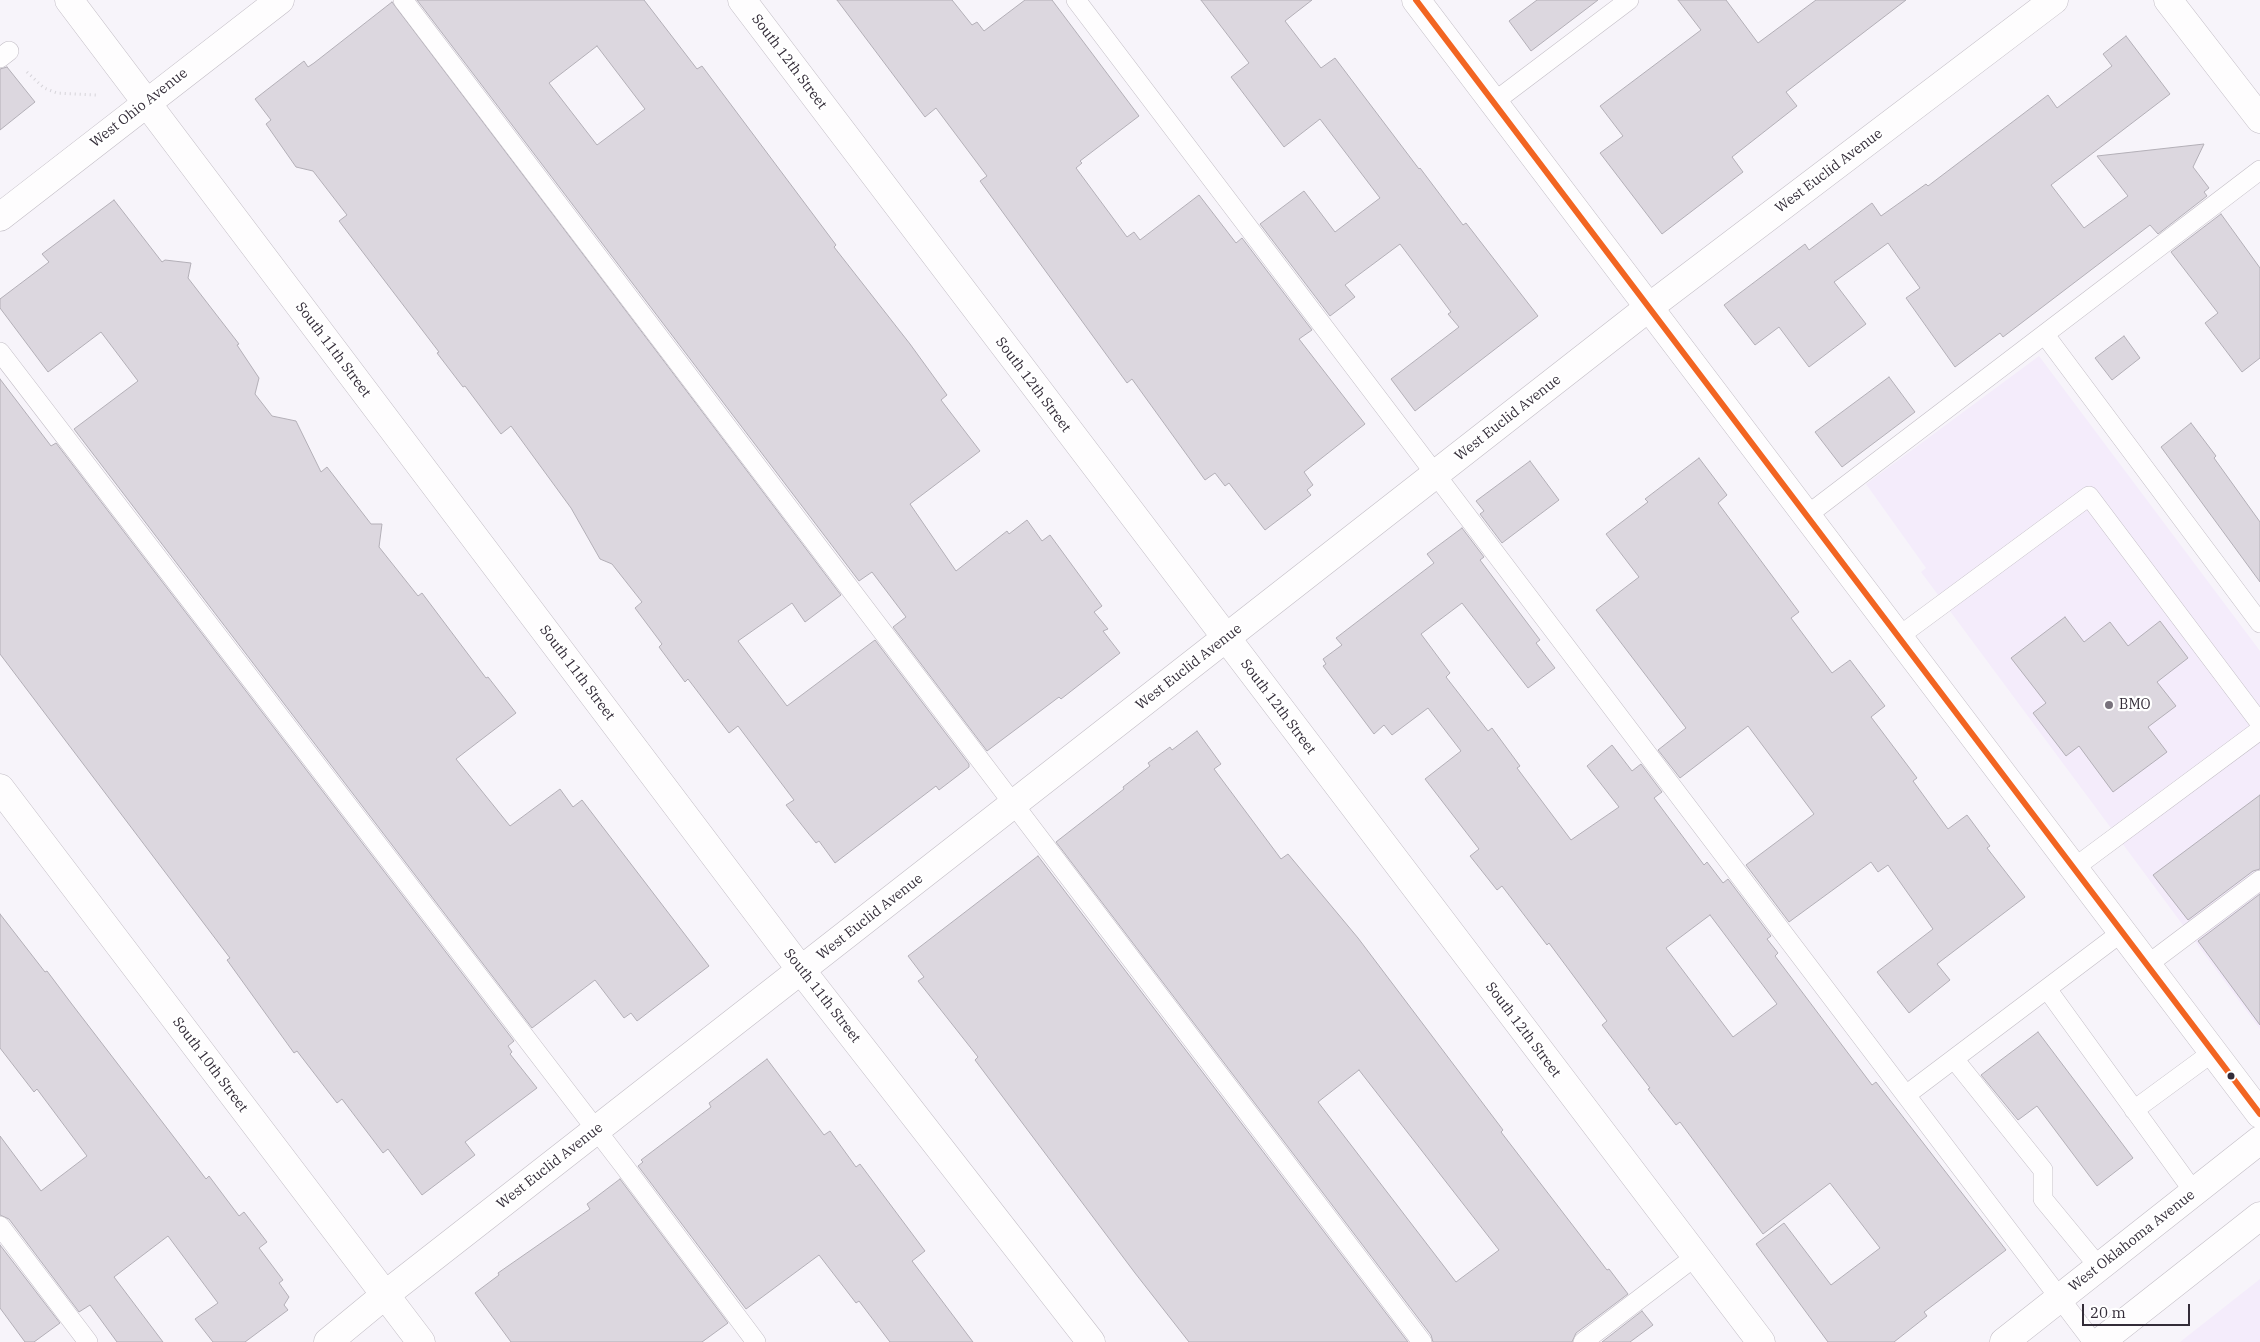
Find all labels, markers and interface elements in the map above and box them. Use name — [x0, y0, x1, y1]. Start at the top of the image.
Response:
street label: South 12th Street — [748, 11, 830, 113]
street label: West Ohio Avenue — [87, 65, 191, 151]
street label: West Euclid Avenue — [1772, 125, 1886, 217]
street label: South 11th Street — [292, 299, 374, 401]
street label: South 12th Street — [992, 334, 1074, 436]
street label: West Euclid Avenue — [1452, 371, 1564, 465]
street label: West Euclid Avenue — [1133, 620, 1245, 714]
street label: South 11th Street — [536, 622, 618, 724]
street label: South 12th Street — [1237, 656, 1319, 758]
place label: BMO — [2119, 697, 2151, 713]
marker: BMO — [2103, 699, 2115, 711]
street label: West Euclid Avenue — [814, 870, 926, 964]
street label: South 11th Street — [780, 946, 864, 1046]
street label: South 12th Street — [1482, 979, 1564, 1081]
street label: South 10th Street — [169, 1014, 251, 1116]
unlabelled marker — [2226, 1071, 2236, 1081]
street label: West Euclid Avenue — [494, 1119, 606, 1213]
street label: West Oklahoma Avenue — [2066, 1187, 2198, 1295]
scale bar — [2085, 1294, 2192, 1326]
text: 20 m — [2090, 1303, 2126, 1322]

